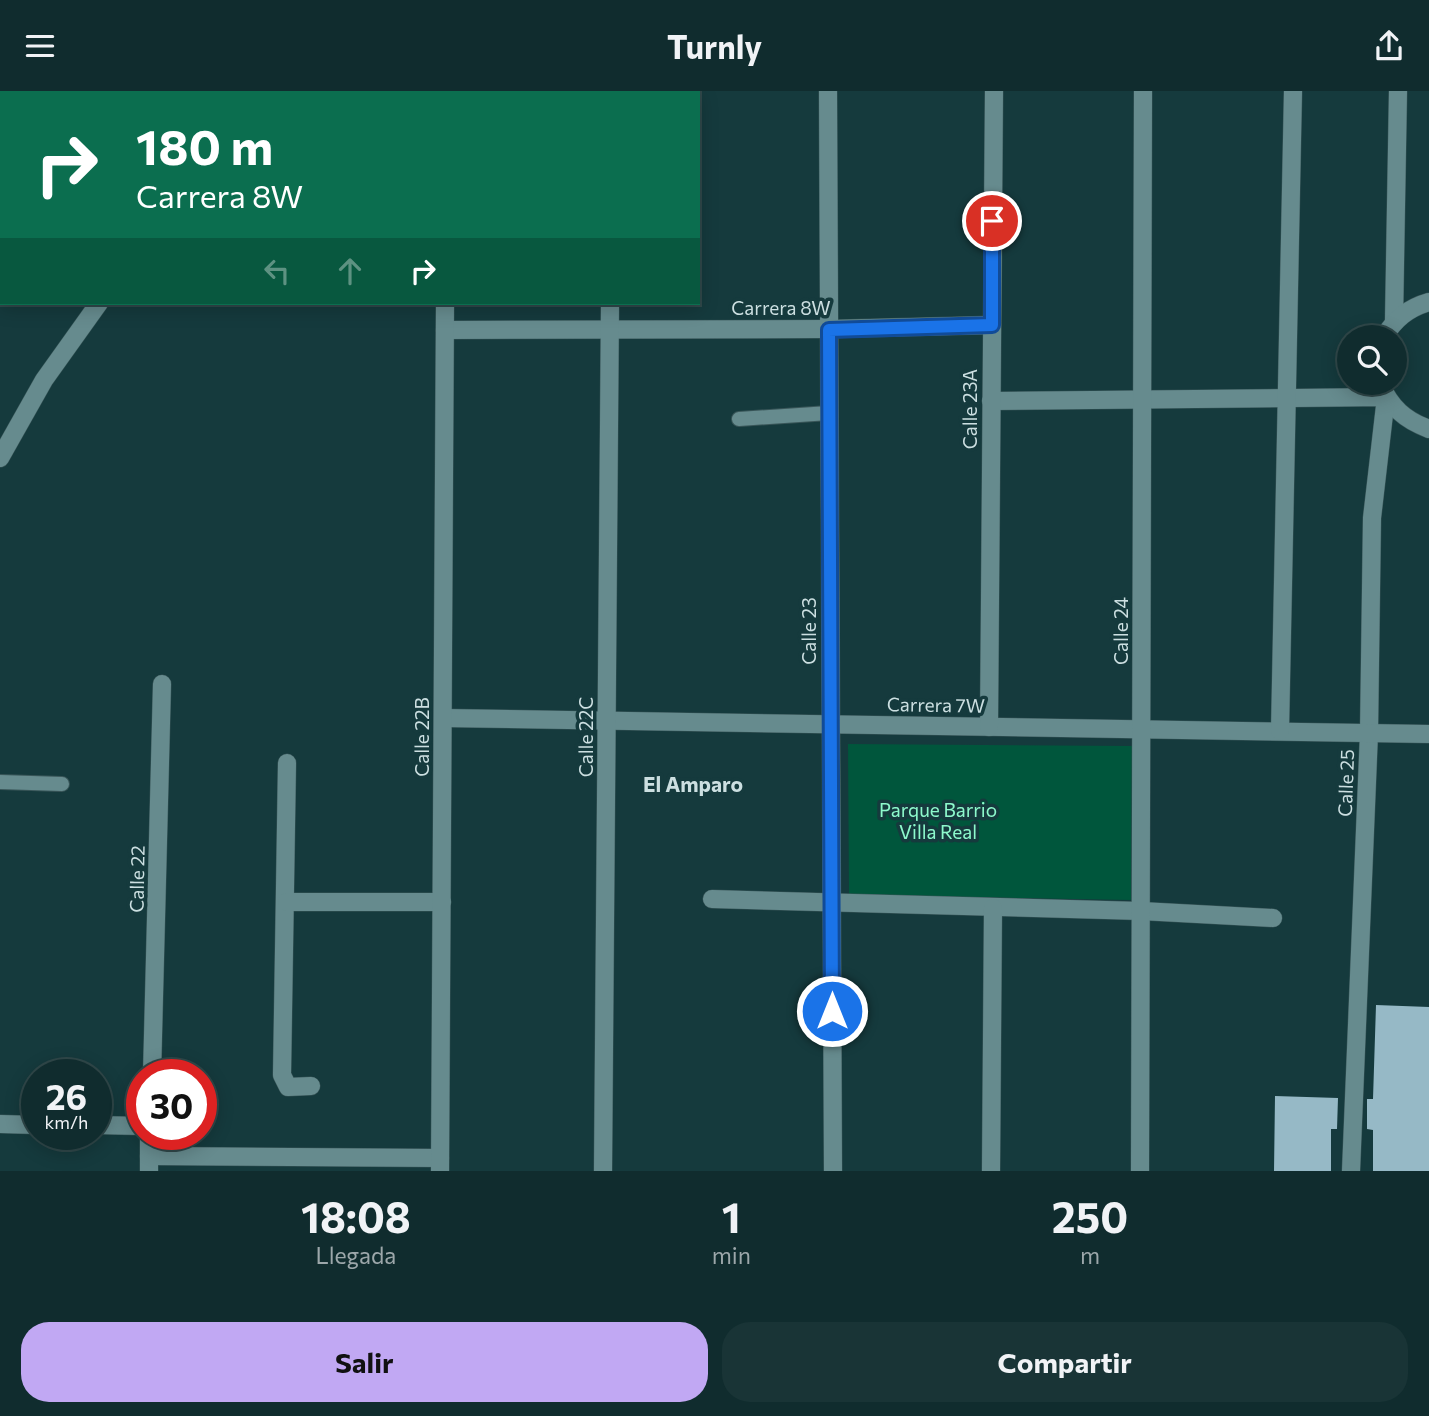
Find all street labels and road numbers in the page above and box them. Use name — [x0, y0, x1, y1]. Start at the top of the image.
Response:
street label: Carrera 8W — [731, 296, 831, 319]
street label: Calle 23A — [958, 369, 981, 449]
street label: Calle 23 — [797, 597, 820, 665]
street label: Calle 24 — [1109, 597, 1132, 665]
street label: Carrera 7W — [887, 692, 985, 717]
street label: Calle 22B — [410, 697, 433, 777]
street label: Calle 22C — [574, 697, 597, 777]
street label: Calle 25 — [1333, 749, 1358, 817]
street label: Calle 22 — [124, 845, 149, 913]

